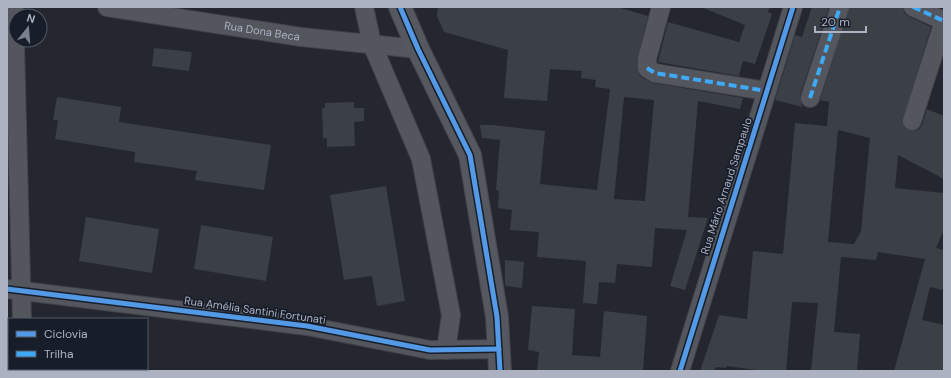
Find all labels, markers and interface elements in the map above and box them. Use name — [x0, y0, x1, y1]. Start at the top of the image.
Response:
north arrow — [8, 8, 48, 48]
scale bar — [815, 8, 866, 34]
text: N — [25, 11, 37, 26]
text: 20 m — [821, 14, 850, 30]
street label: Rua Dona Beca — [223, 18, 301, 44]
street label: Rua Mário Arnaud Sampaulo — [697, 116, 755, 256]
street label: Rua Amélia Santini Fortunati — [183, 293, 327, 327]
legend — [8, 318, 148, 370]
text: Ciclovia — [44, 326, 88, 342]
text: Trilha — [44, 346, 73, 362]

